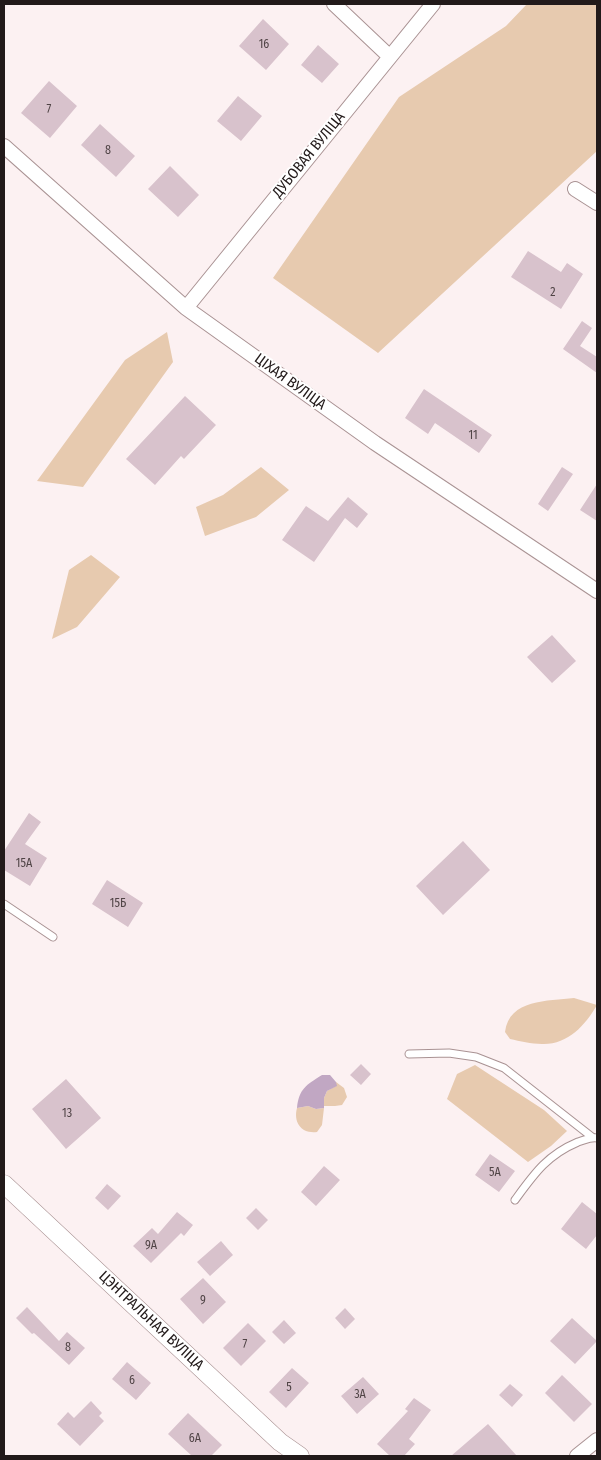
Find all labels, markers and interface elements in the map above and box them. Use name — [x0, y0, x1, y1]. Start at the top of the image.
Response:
house number: 16 — [259, 38, 269, 52]
house number: 7 — [47, 103, 51, 117]
street label: ДУБОВАЯ ВУЛІЦА — [269, 108, 349, 202]
house number: 8 — [105, 144, 111, 158]
house number: 2 — [550, 286, 556, 300]
street label: ЦІХАЯ ВУЛІЦА — [251, 350, 329, 414]
house number: 11 — [468, 429, 478, 443]
house number: 15А — [16, 857, 32, 871]
house number: 15Б — [110, 897, 126, 911]
house number: 13 — [62, 1107, 72, 1121]
house number: 5А — [489, 1166, 501, 1180]
house number: 9А — [145, 1239, 157, 1253]
street label: ЦЭНТРАЛЬНАЯ ВУЛІЦА — [95, 1268, 207, 1374]
house number: 9 — [200, 1294, 206, 1308]
house number: 7 — [243, 1338, 247, 1352]
house number: 8 — [65, 1341, 71, 1355]
house number: 6 — [129, 1374, 135, 1388]
house number: 5 — [286, 1381, 292, 1395]
house number: 3А — [354, 1388, 366, 1402]
house number: 6А — [189, 1432, 201, 1446]

